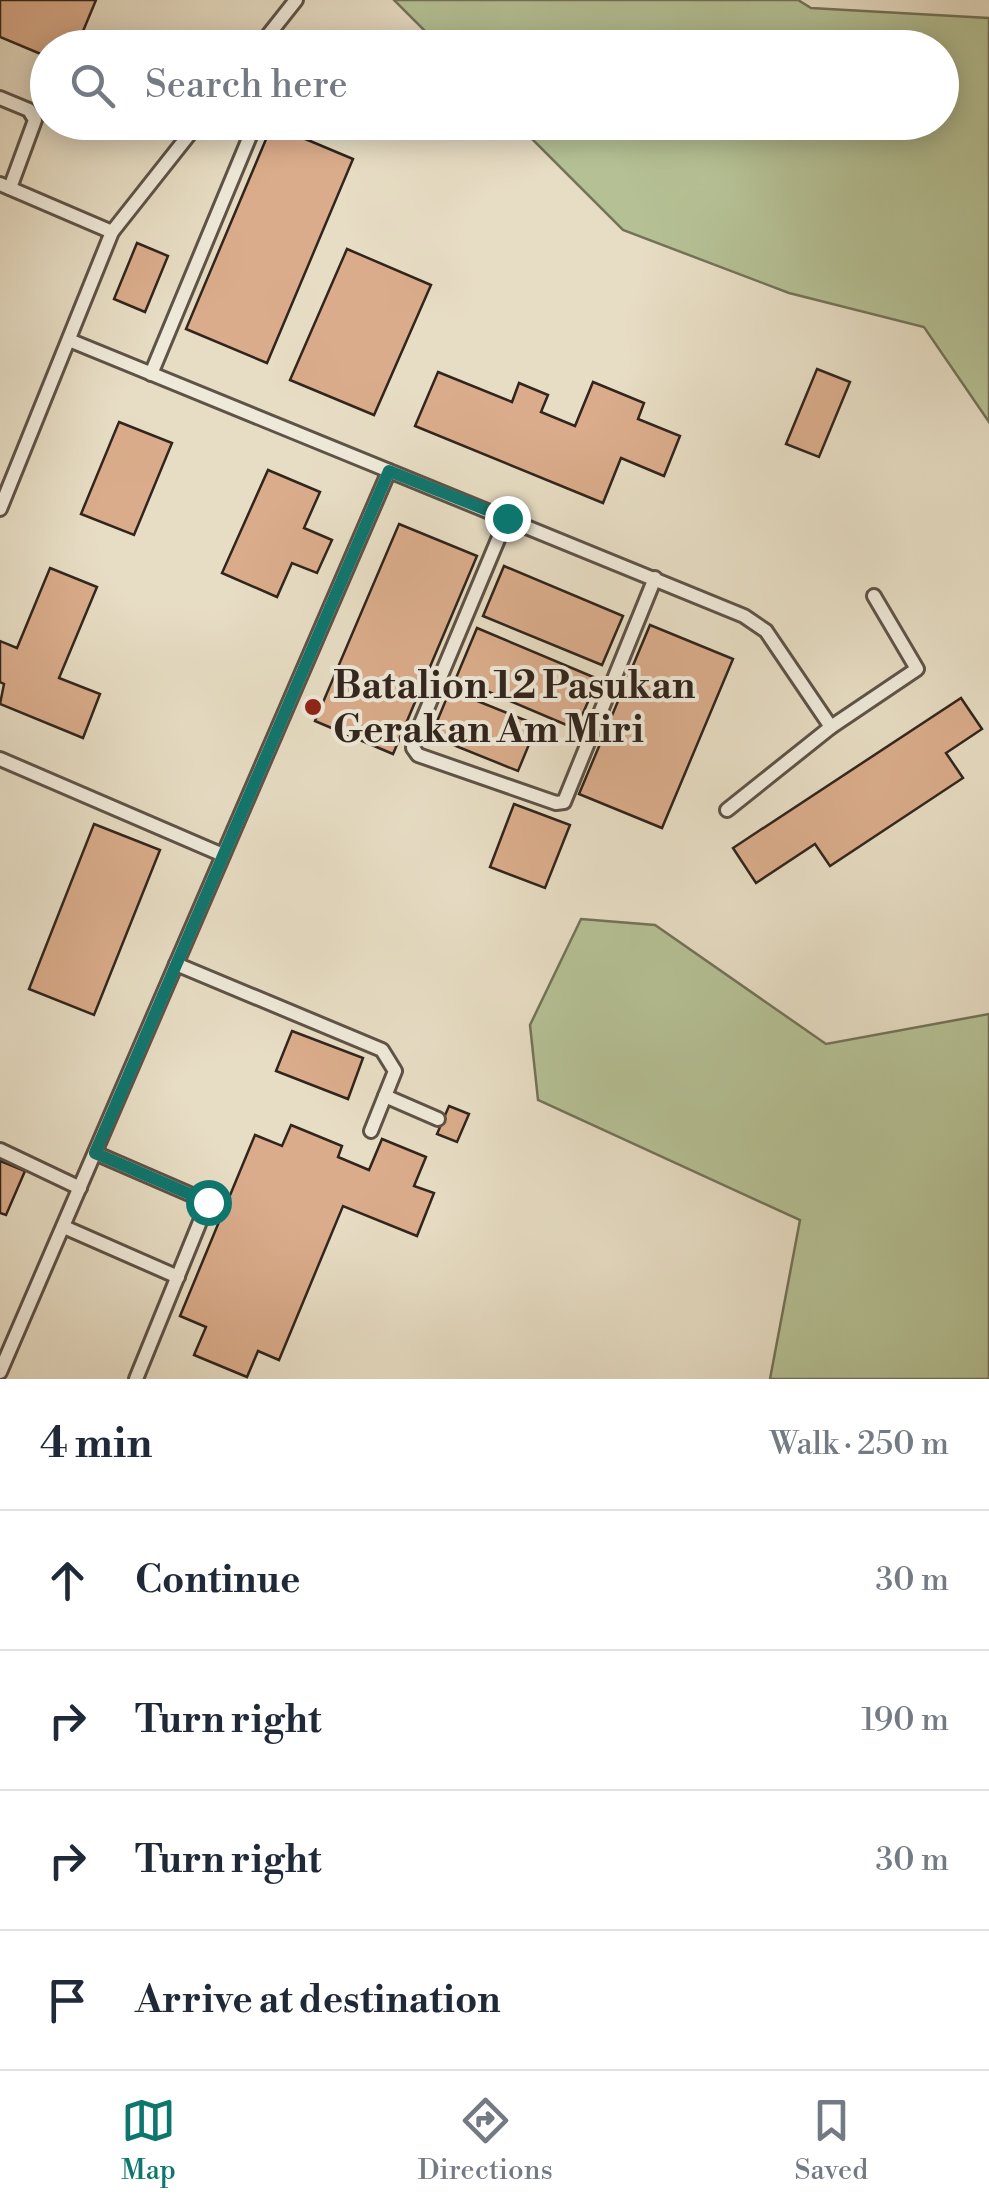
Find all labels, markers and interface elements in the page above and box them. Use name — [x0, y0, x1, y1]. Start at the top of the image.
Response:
search box — [30, 30, 959, 140]
icon: search — [65, 58, 120, 113]
text: Search here — [145, 62, 348, 109]
route end — [485, 496, 531, 542]
place label: Batalion 12 Pasukan Gerakan Am Miri — [333, 663, 695, 754]
marker: Batalion 12 Pasukan Gerakan Am Miri — [302, 696, 324, 718]
route start — [186, 1180, 232, 1226]
text: 4 min — [40, 1418, 152, 1471]
text: Walk · 250 m — [769, 1424, 949, 1464]
icon: ahead — [40, 1553, 95, 1608]
text: Continue — [135, 1557, 300, 1604]
text: 30 m — [875, 1560, 949, 1600]
icon: right — [40, 1693, 95, 1748]
text: Turn right — [135, 1697, 321, 1744]
text: 190 m — [861, 1700, 949, 1740]
icon: right — [40, 1833, 95, 1888]
text: Turn right — [135, 1837, 321, 1884]
text: 30 m — [875, 1840, 949, 1880]
icon: arrive — [40, 1973, 95, 2028]
text: Arrive at destination — [135, 1977, 501, 2024]
tab: Map — [121, 2093, 176, 2188]
tab: Directions — [418, 2093, 553, 2188]
tab: Saved — [795, 2093, 868, 2188]

